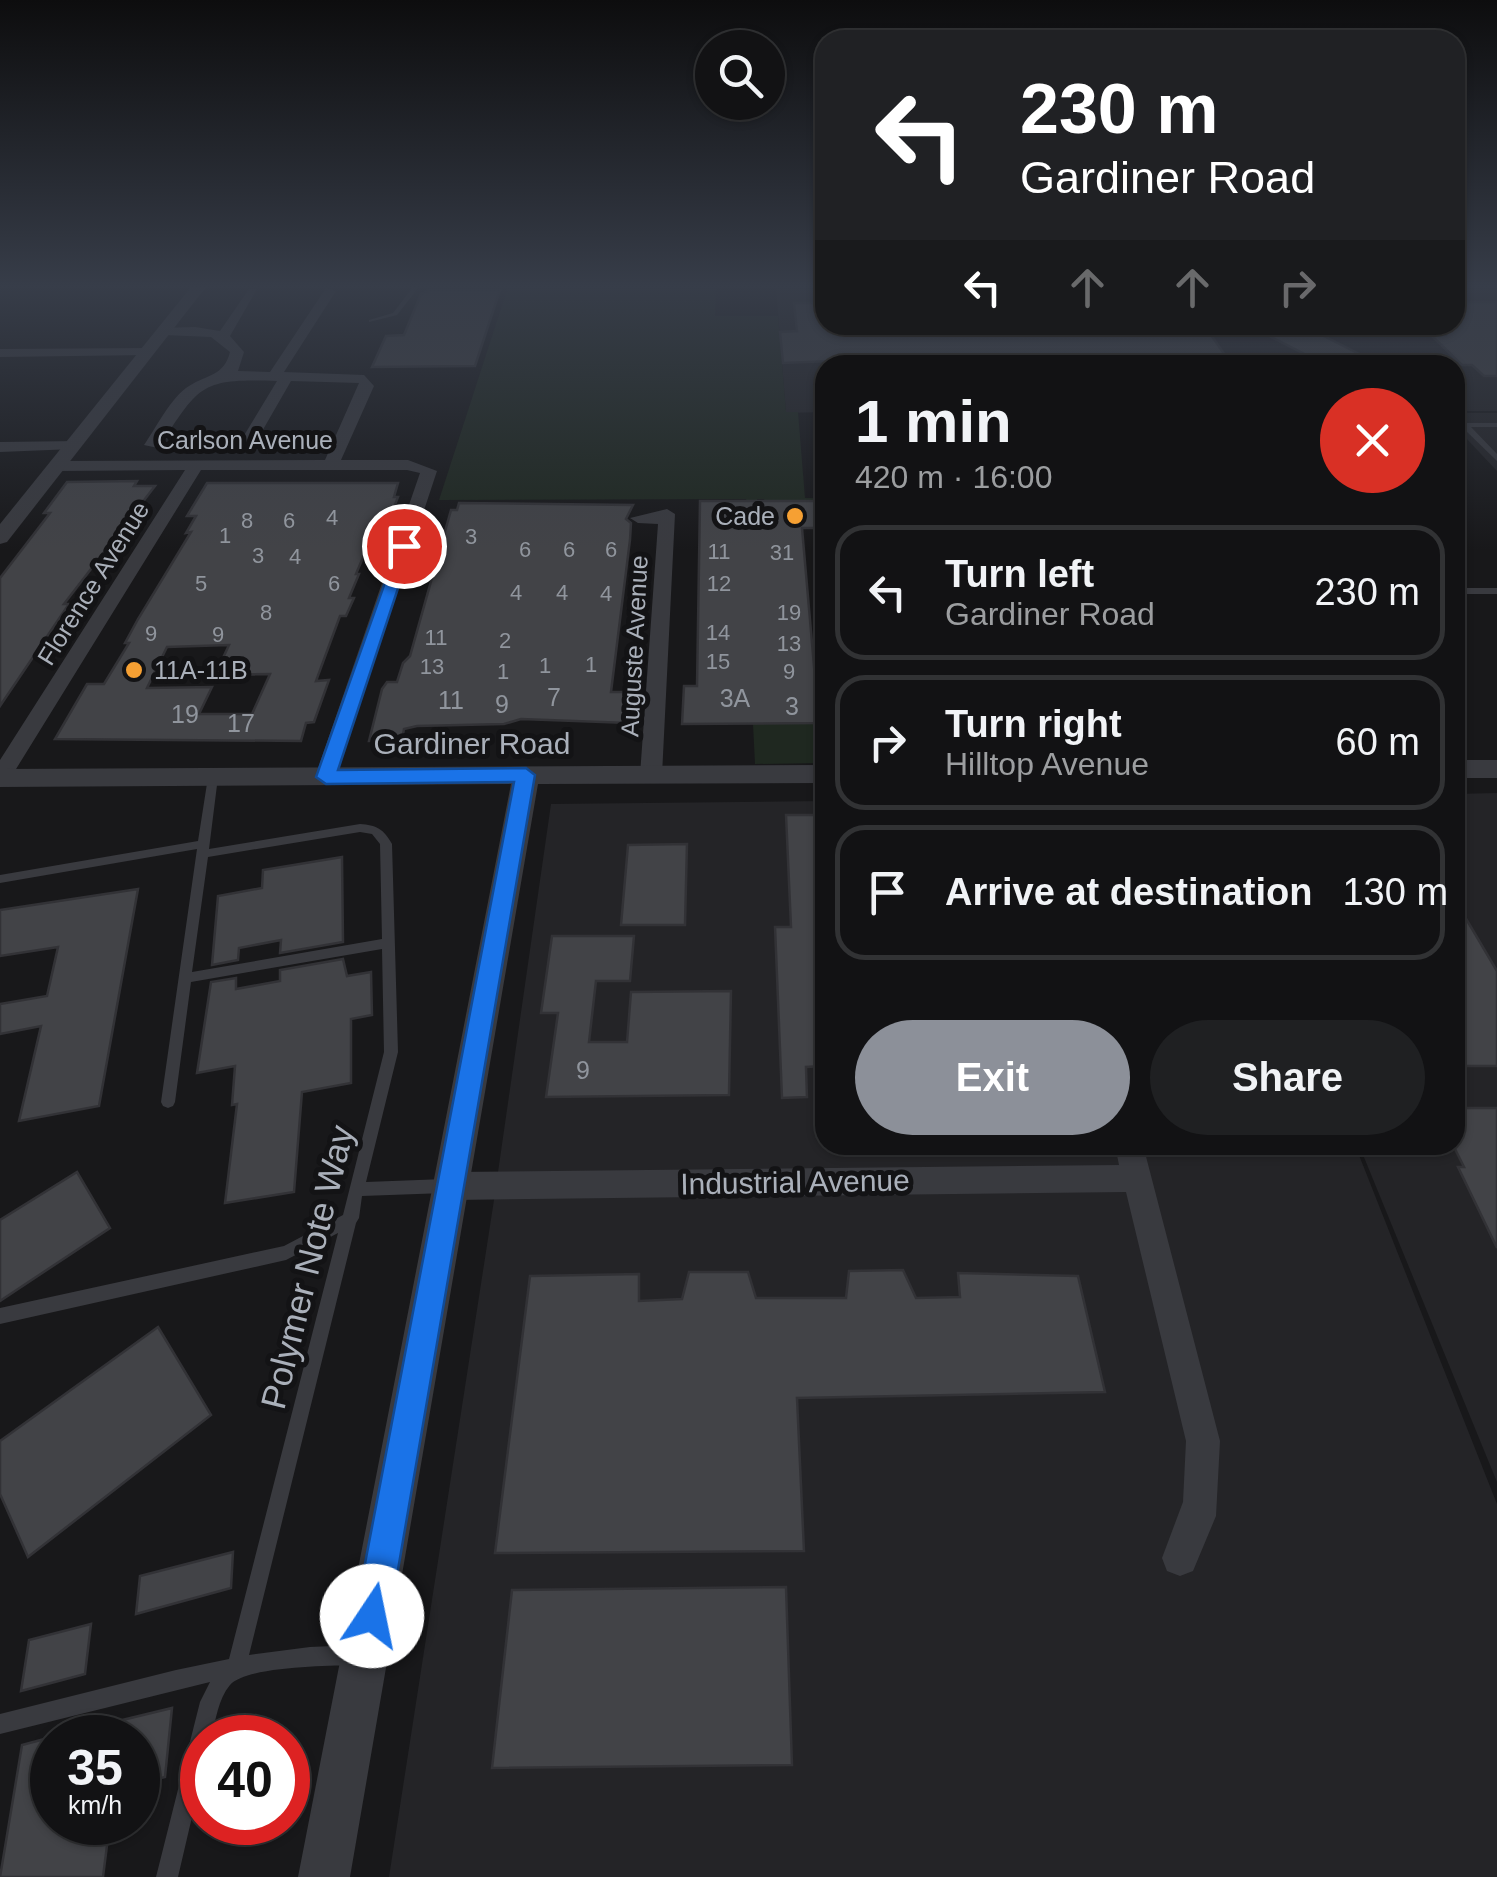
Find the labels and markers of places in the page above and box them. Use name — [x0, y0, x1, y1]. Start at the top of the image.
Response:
place label: Cade — [715, 502, 775, 530]
pin — [362, 504, 447, 589]
marker: Cade — [784, 505, 806, 527]
place label: 11A-11B — [154, 656, 248, 684]
marker: 11A-11B — [123, 659, 145, 681]

